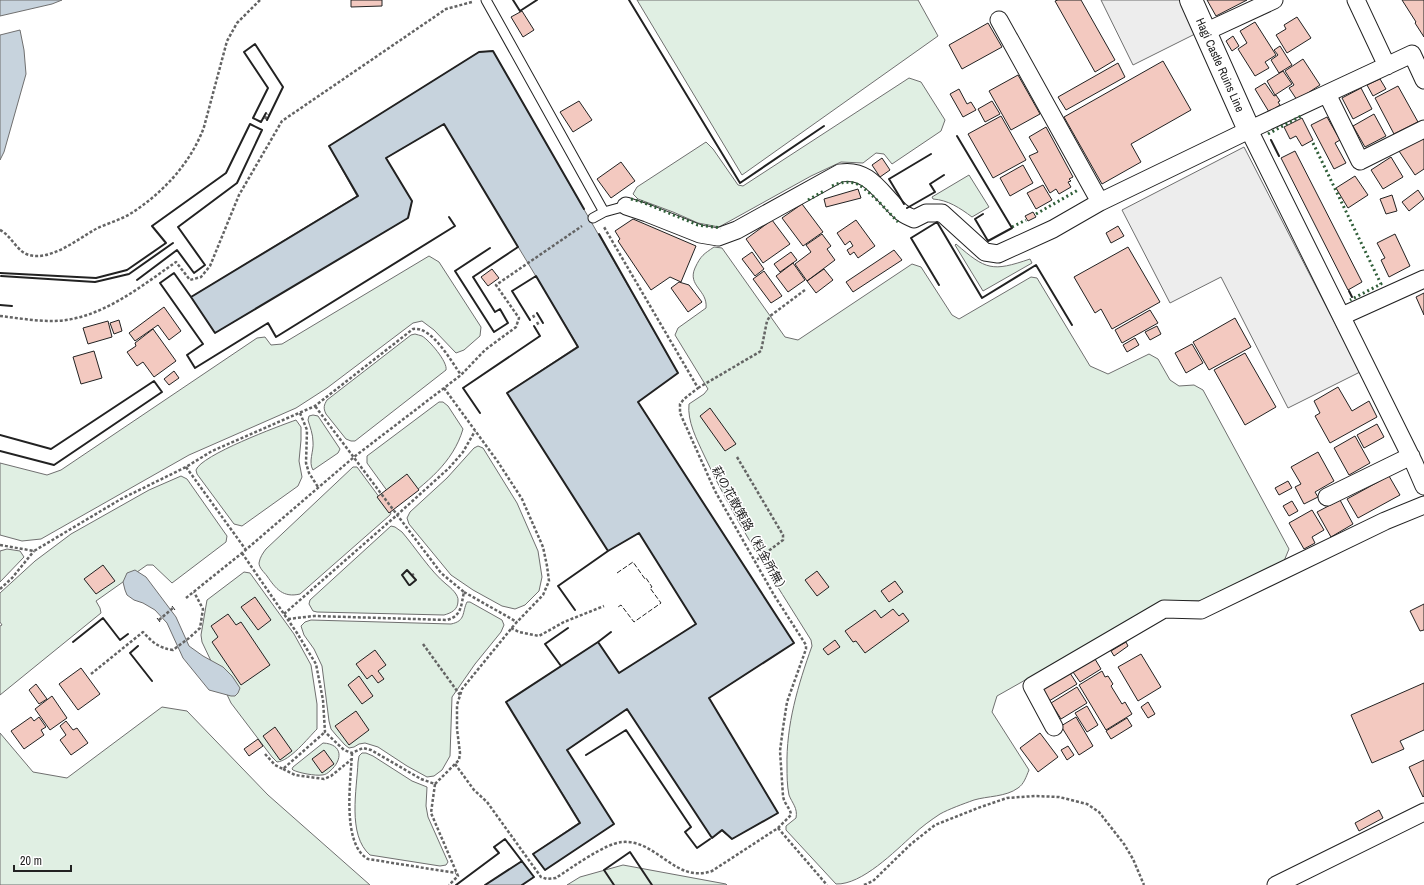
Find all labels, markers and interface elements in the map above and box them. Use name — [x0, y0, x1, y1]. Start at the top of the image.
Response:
street label: Hagi Castle Ruins Line — [1192, 15, 1248, 115]
street label: 萩の花散策路（料金所無） — [708, 463, 792, 597]
scale bar — [14, 847, 71, 873]
text: 20 m — [20, 853, 42, 869]

